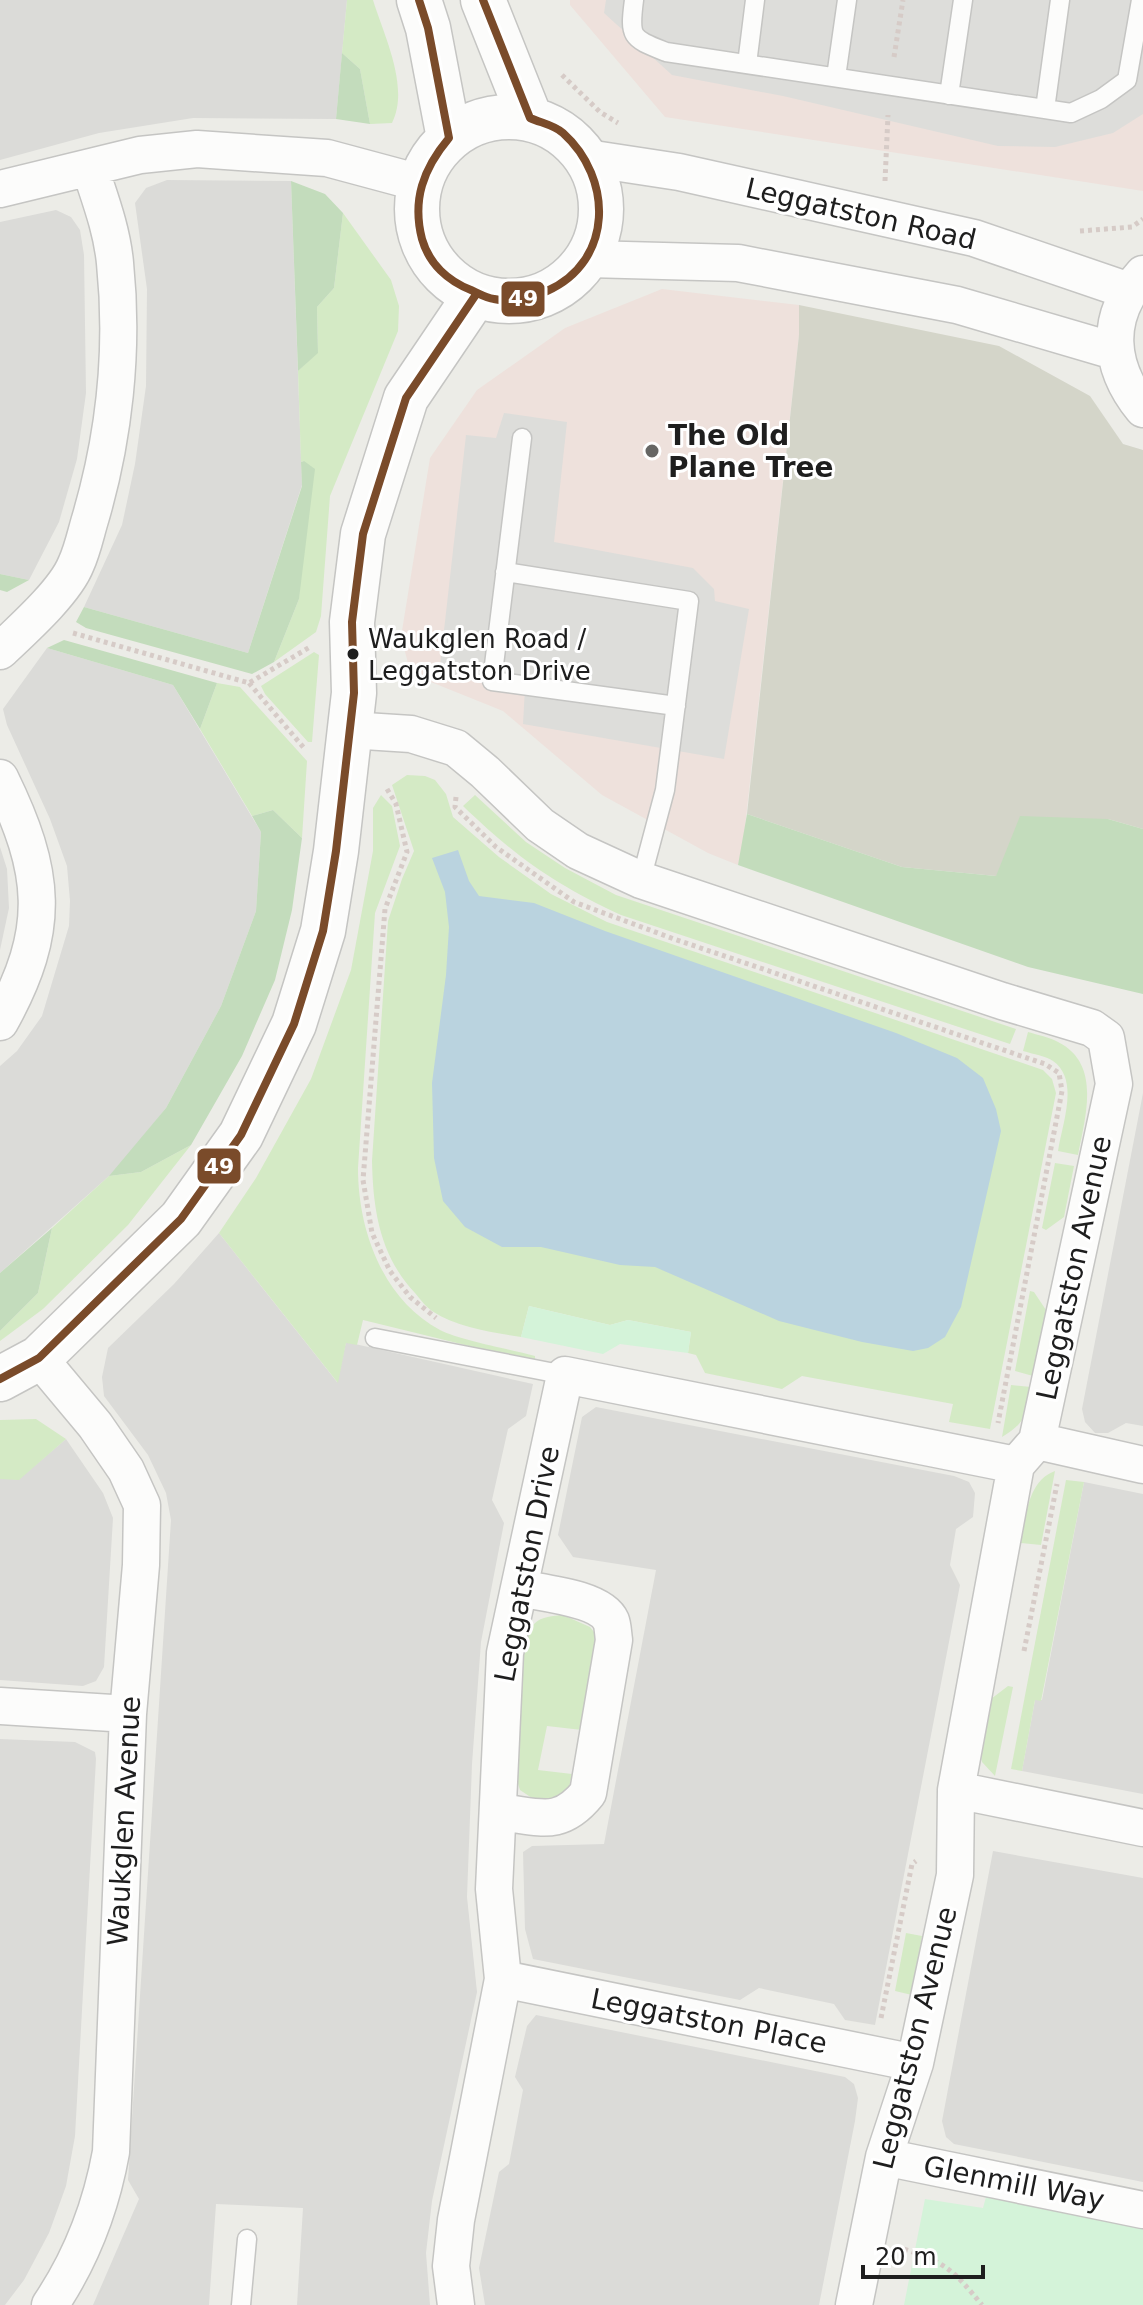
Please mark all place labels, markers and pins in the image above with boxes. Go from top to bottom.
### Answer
place label: The Old Plane Tree [668,419,834,484]
marker: The Old Plane Tree [643,442,661,460]
place label: Waukglen Road / Leggatston Drive [368,624,591,686]
marker: Waukglen Road / Leggatston Drive [345,646,361,662]

